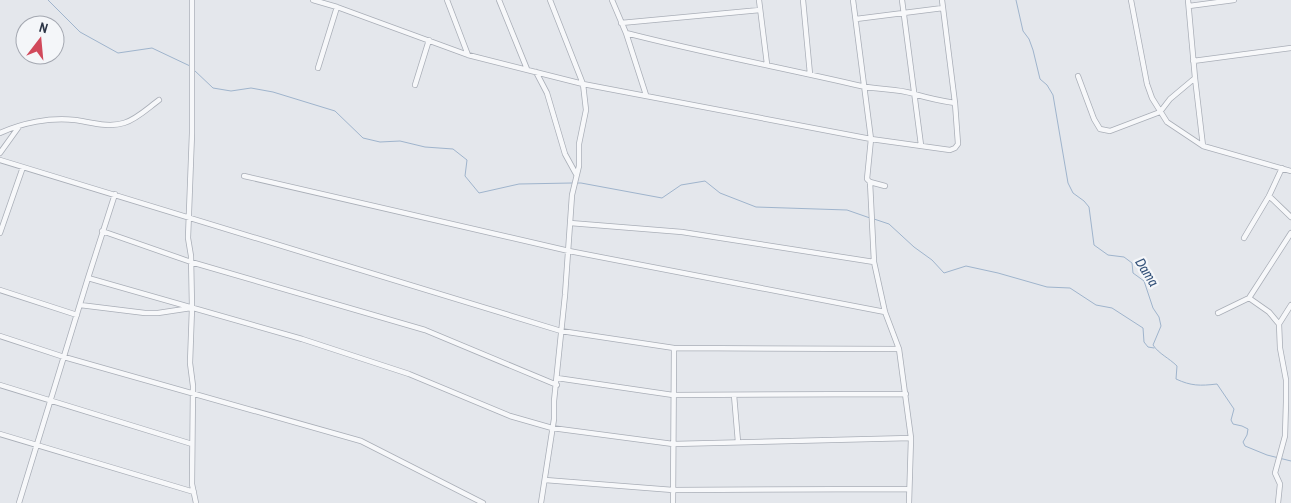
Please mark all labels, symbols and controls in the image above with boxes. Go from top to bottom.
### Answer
north arrow [15,15,65,65]
text: N [37,18,50,37]
water label: Dama [1131,254,1163,290]

